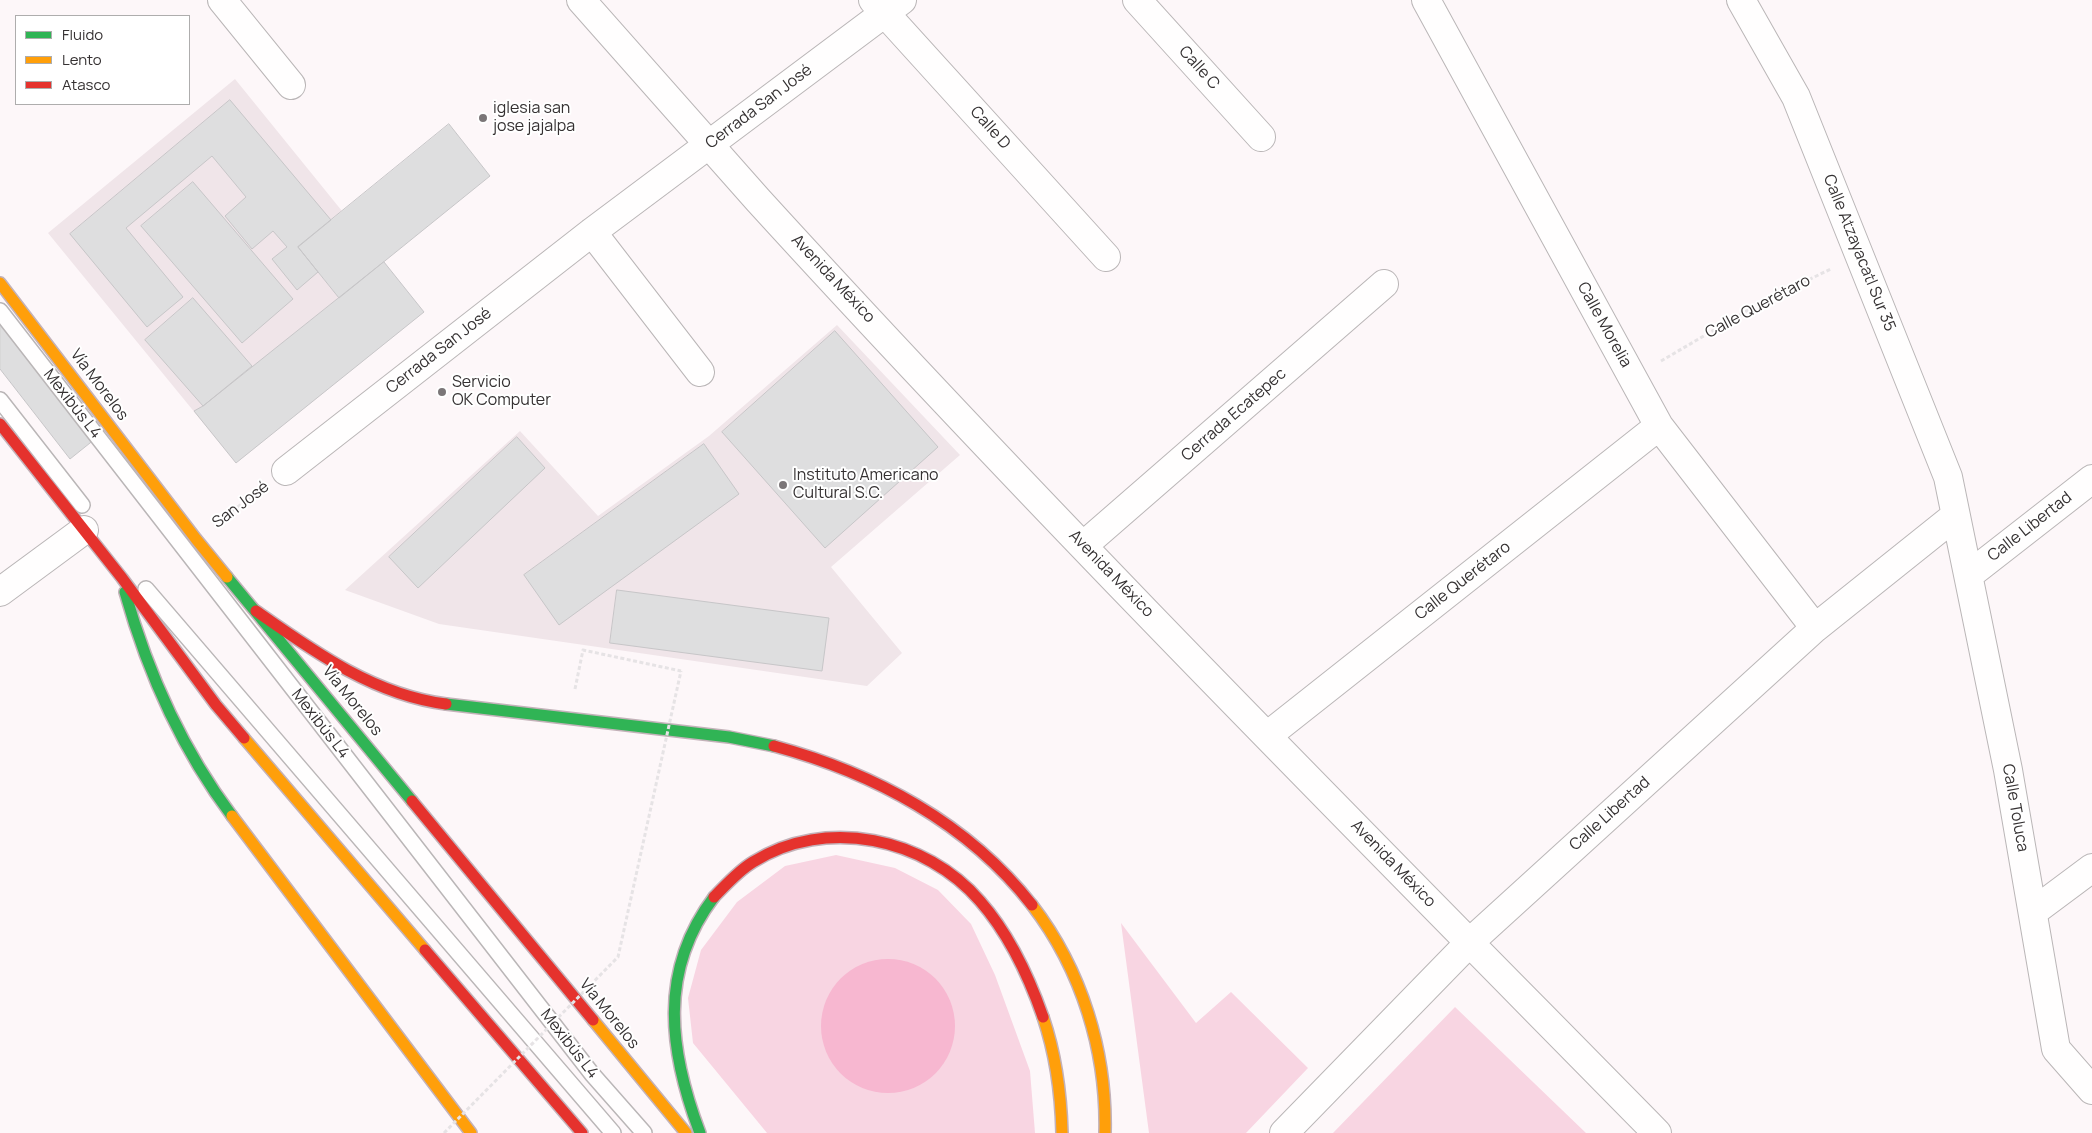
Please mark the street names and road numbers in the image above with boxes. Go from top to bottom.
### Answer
street label: Calle C [1175,42,1223,94]
street label: Cerrada San José [702,61,816,153]
street label: Calle D [966,103,1014,153]
street label: Calle Atzayacatl Sur 35 [1819,172,1899,334]
street label: Avenida México [787,231,879,327]
street label: Calle Querétaro [1702,271,1814,343]
street label: Calle Morelia [1573,279,1635,371]
street label: Cerrada San José [382,304,496,398]
street label: Vía Morelos [66,345,132,425]
street label: Cerrada Ecatepec [1178,364,1290,466]
street label: Mexibús L4 [39,365,105,443]
street label: San José [209,477,273,533]
street label: Calle Libertad [1984,488,2076,566]
street label: Avenida México [1065,526,1157,622]
street label: Calle Querétaro [1411,538,1515,624]
street label: Vía Morelos [318,662,386,740]
street label: Mexibús L4 [287,685,353,763]
street label: Calle Toluca [1998,762,2032,854]
street label: Calle Libertad [1566,773,1654,855]
street label: Avenida México [1347,816,1439,912]
street label: Vía Morelos [575,975,643,1053]
street label: Mexibús L4 [536,1005,602,1083]

